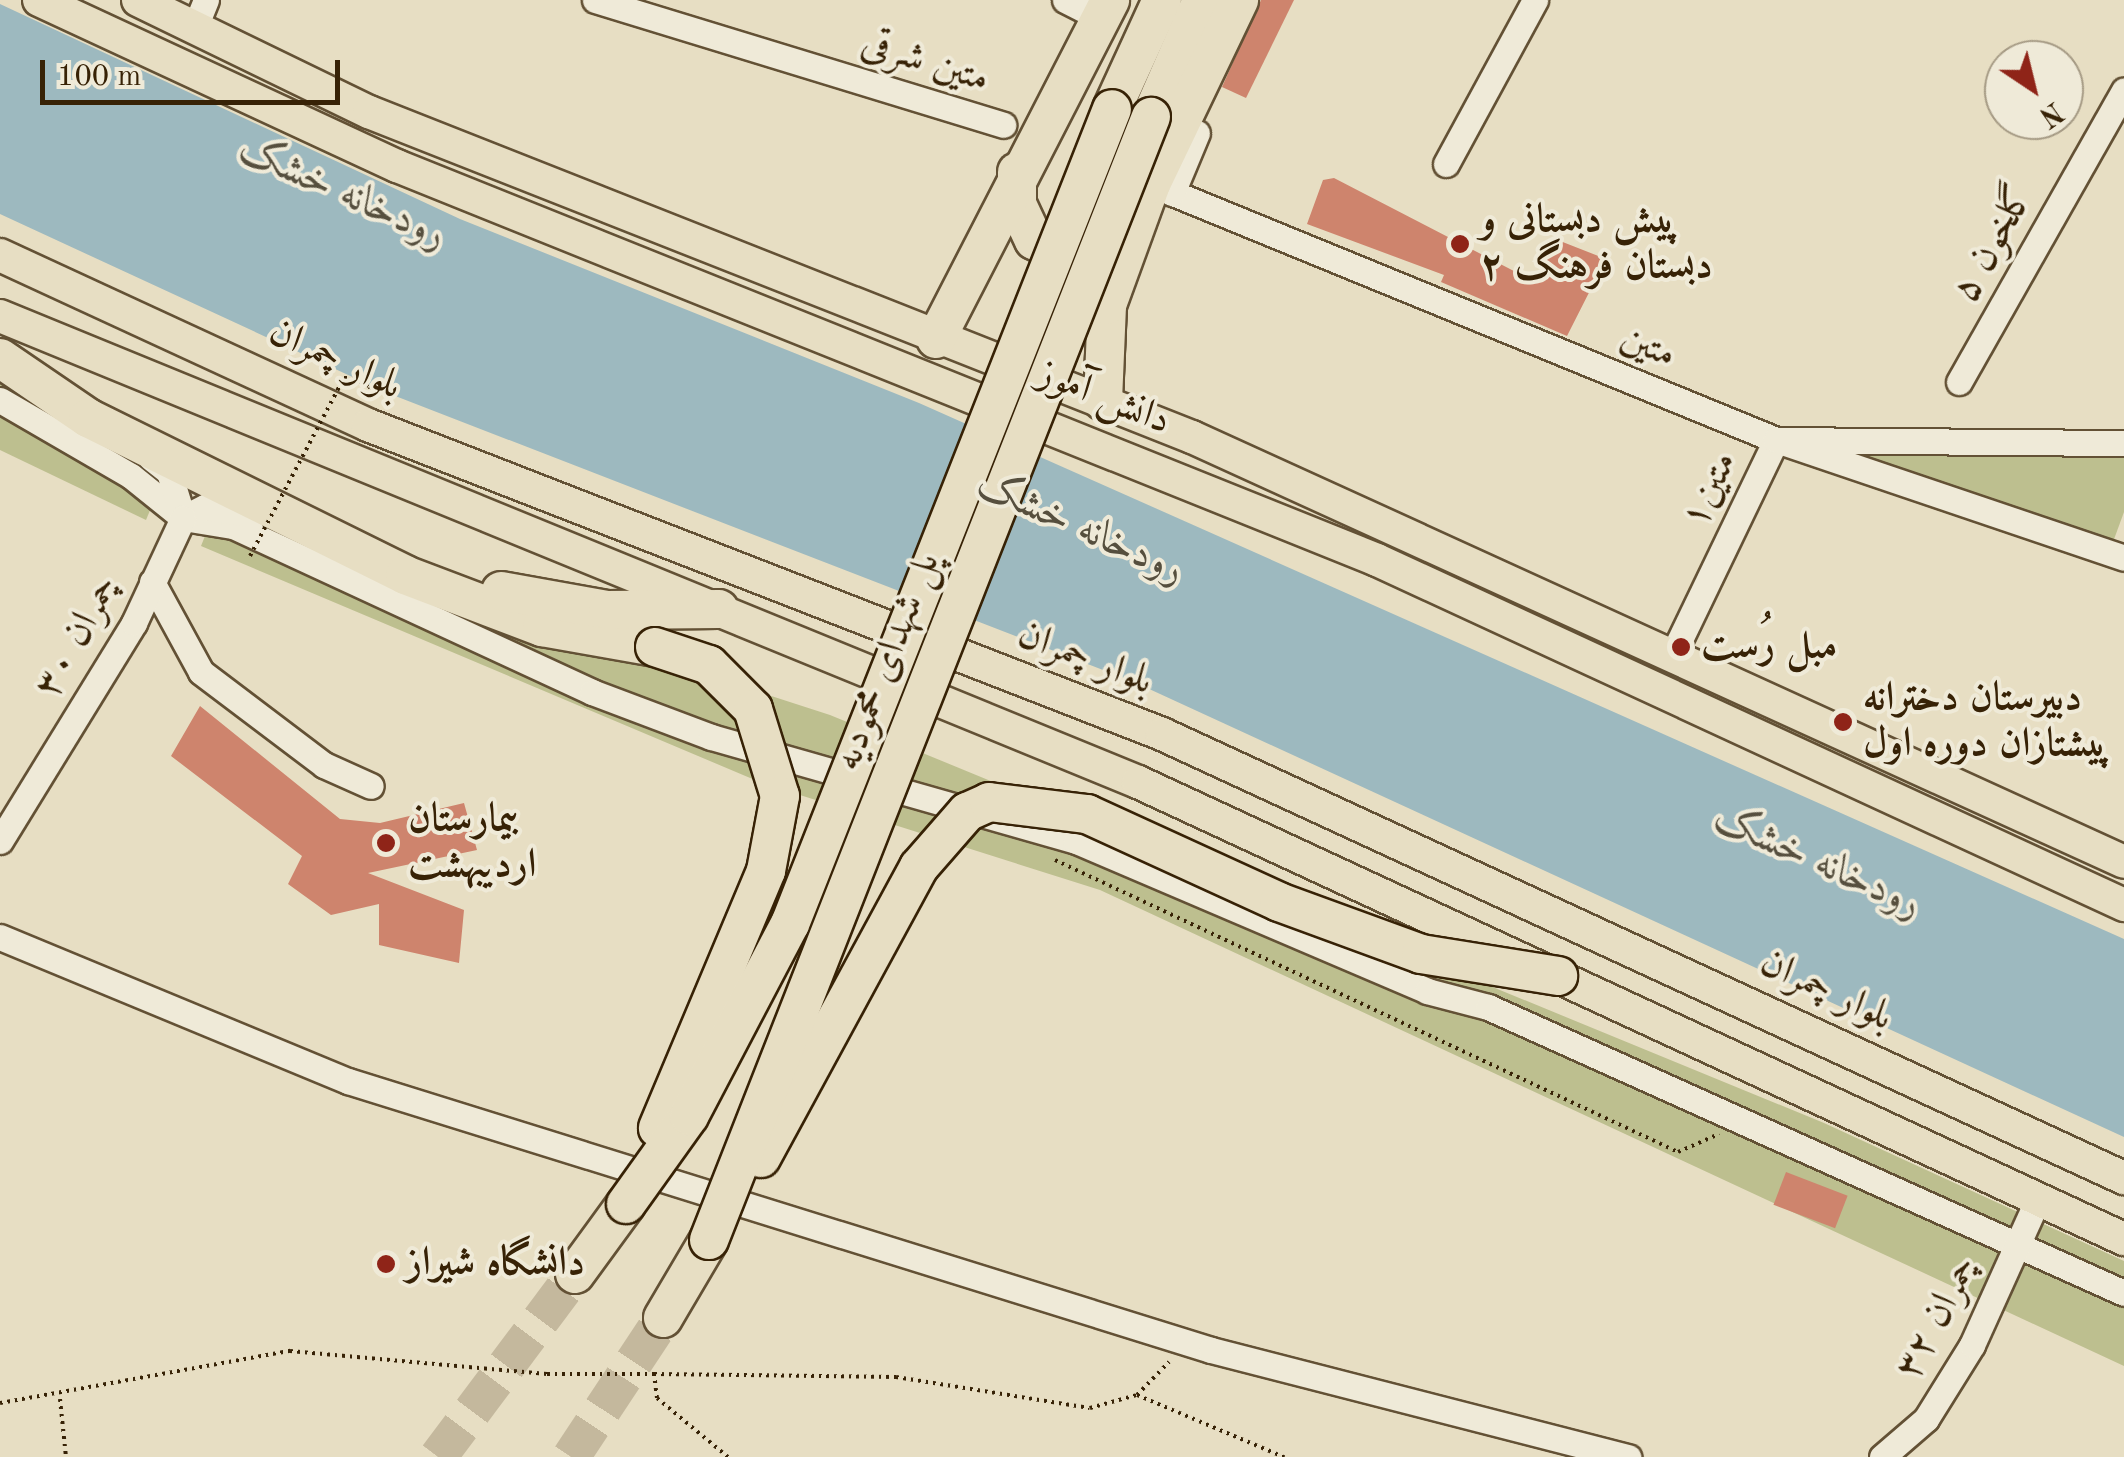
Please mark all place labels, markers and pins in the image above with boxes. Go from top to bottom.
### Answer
place label: پیش دبستانی و دبستان فرهنگ ۲ [1480,197,1713,291]
marker: پیش دبستانی و دبستان فرهنگ ۲ [1449,233,1471,255]
place label: مبل رُست [1701,623,1837,671]
marker: مبل رُست [1670,636,1692,658]
place label: دبیرستان دخترانه پیشتازان دوره اول [1863,675,2110,769]
marker: دبیرستان دخترانه پیشتازان دوره اول [1832,711,1854,733]
place label: بیمارستان اردیبهشت [408,796,536,890]
marker: بیمارستان اردیبهشت [373,830,399,856]
place label: دانشگاه شیراز [406,1240,585,1288]
marker: دانشگاه شیراز [375,1253,397,1275]

